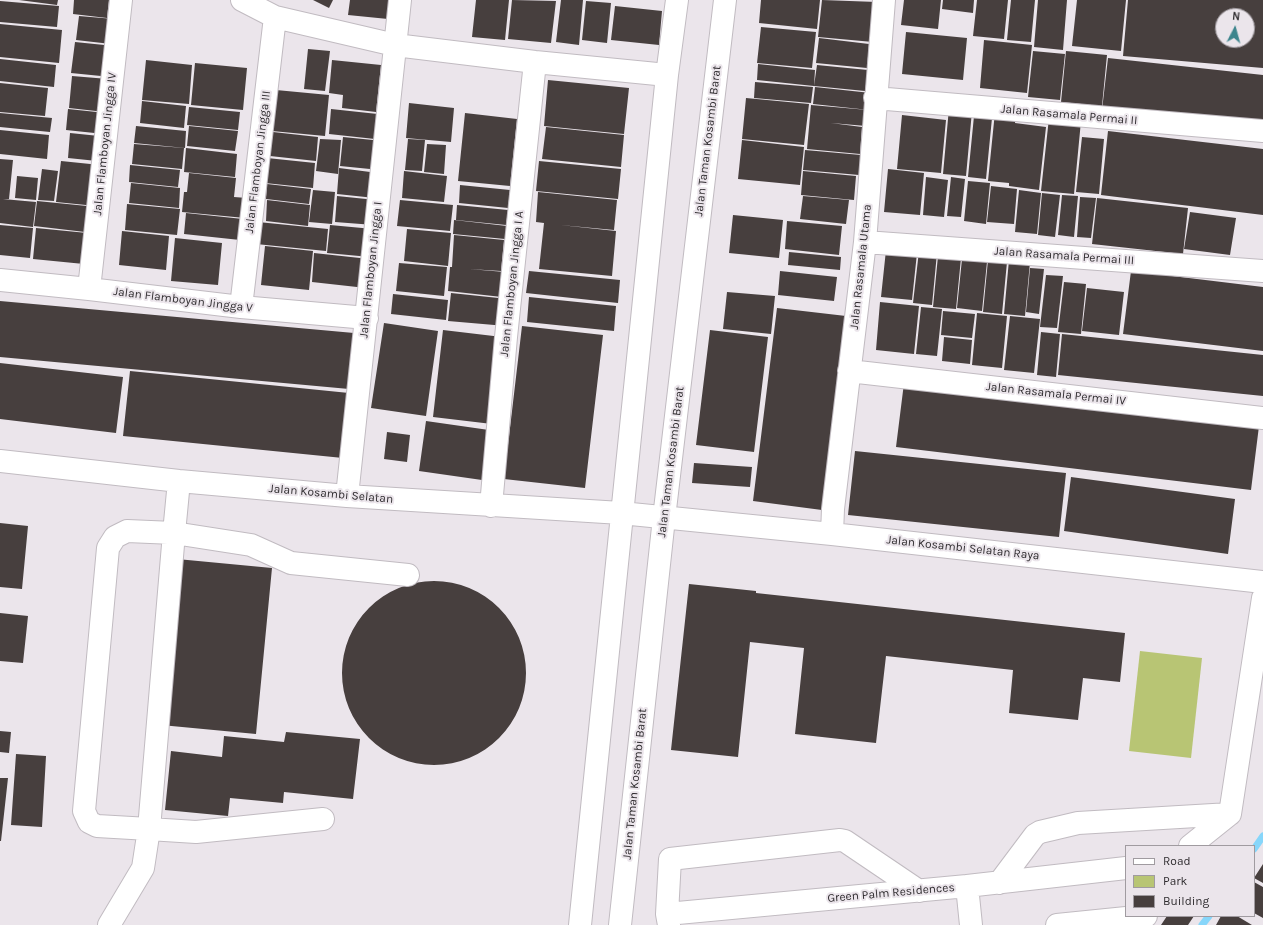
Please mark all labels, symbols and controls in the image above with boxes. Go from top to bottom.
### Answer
north arrow [1215,8,1255,48]
text: N [1232,10,1241,23]
street label: Jalan Taman Kosambi Barat [692,65,724,217]
street label: Jalan Flamboyan Jingga IV [90,72,120,216]
street label: Jalan Flamboyan Jingga III [242,90,274,234]
street label: Jalan Rasamala Permai II [1000,102,1138,128]
street label: Jalan Flamboyan Jingga I [357,201,385,339]
street label: Jalan Rasamala Utama [847,204,875,330]
street label: Jalan Flamboyan Jingga I A [497,210,527,358]
street label: Jalan Rasamala Permai III [993,244,1135,268]
street label: Jalan Flamboyan Jingga V [112,284,254,316]
street label: Jalan Rasamala Permai IV [985,379,1127,409]
street label: Jalan Taman Kosambi Barat [655,386,687,538]
street label: Jalan Kosambi Selatan [268,481,394,507]
street label: Jalan Kosambi Selatan Raya [886,533,1040,563]
street label: Jalan Taman Kosambi Barat [620,708,650,860]
legend [1125,845,1255,917]
text: Road [1163,854,1191,868]
text: Park [1163,874,1187,888]
street label: Green Palm Residences [827,880,955,906]
text: Building [1163,894,1209,908]

